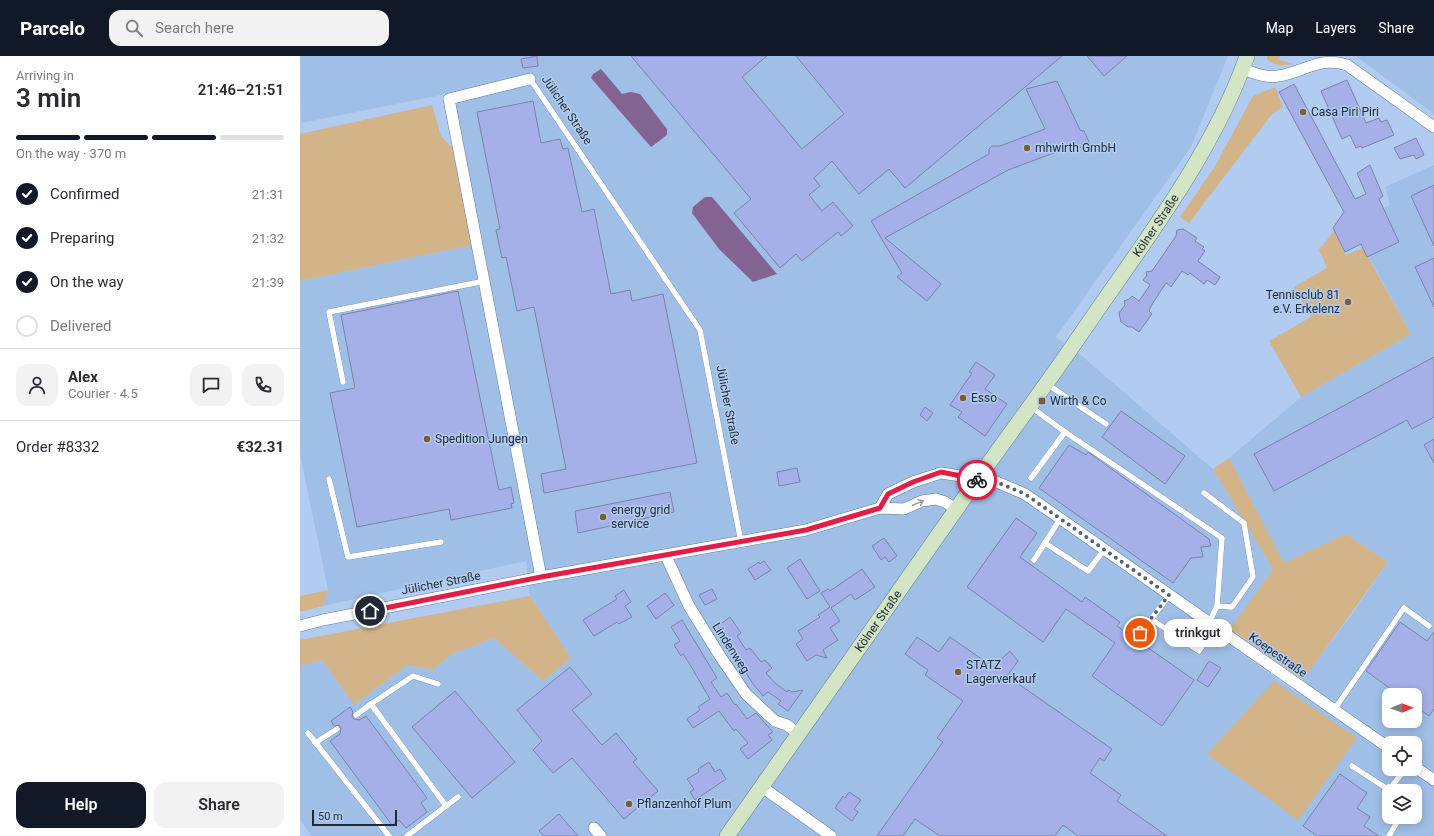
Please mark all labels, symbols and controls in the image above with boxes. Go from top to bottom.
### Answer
search box [109,10,389,46]
text: Parcelo [20,17,85,40]
icon: search [123,17,145,39]
text: Search here [155,19,234,37]
text: Map [1266,20,1293,36]
text: Layers [1315,20,1356,36]
text: Share [1378,20,1414,36]
text: Arriving in [16,68,74,83]
street label: Jülicher Straße [539,73,595,147]
text: 21:46–21:51 [198,81,284,99]
text: 3 min [16,83,81,113]
place label: Casa Piri Piri [1311,105,1379,119]
marker: Casa Piri Piri [1298,107,1308,117]
place label: mhwirth GmbH [1035,141,1116,155]
marker: mhwirth GmbH [1022,143,1032,153]
text: On the way · 370 m [16,146,126,161]
icon: check [16,183,38,205]
text: Confirmed [50,185,120,203]
text: 21:31 [252,187,284,202]
street label: Kölner Straße [1130,192,1182,260]
icon: check [16,227,38,249]
text: Preparing [50,229,114,247]
text: 21:32 [252,231,284,246]
icon: check [16,271,38,293]
text: On the way [50,273,124,291]
text: 21:39 [252,275,284,290]
place label: Tennisclub 81 e.V. Erkelenz [1266,288,1340,316]
marker: Tennisclub 81 e.V. Erkelenz [1343,297,1353,307]
text: Delivered [50,317,112,335]
button: person [16,364,58,406]
button: chat [190,364,232,406]
button: phone [242,364,284,406]
street label: Jülicher Straße [713,364,743,446]
text: Alex [68,368,98,386]
text: Courier · 4.5 [68,386,138,401]
place label: Esso [971,391,997,405]
marker: Esso [958,393,968,403]
place label: Wirth & Co [1050,394,1107,408]
marker: Wirth & Co [1037,396,1047,406]
place label: Spedition Jungen [435,432,528,446]
marker: Spedition Jungen [422,434,432,444]
text: Order #8332 [16,438,99,456]
text: €32.31 [237,438,284,456]
courier [957,460,997,500]
icon: bike [966,469,988,491]
one-way arrow [911,499,923,506]
place label: energy grid service [611,503,670,531]
marker: energy grid service [598,512,608,522]
street label: Jülicher Straße [400,568,482,598]
street label: Kölner Straße [852,587,905,654]
pin [353,594,387,628]
icon: home [359,600,381,622]
pin [1123,616,1157,650]
callout: trinkgut [1164,619,1232,647]
street label: Lindenweg [709,620,753,676]
icon: bag [1129,622,1151,644]
text: trinkgut [1175,625,1221,640]
street label: Koepestraße [1246,630,1310,680]
place label: STATZ Lagerverkauf [966,658,1037,686]
marker: STATZ Lagerverkauf [953,667,963,677]
north arrow [1382,688,1422,728]
map controls [1382,688,1422,824]
button: locate [1382,736,1422,776]
button: Help [16,782,146,828]
button: Share [154,782,284,828]
button: layers [1382,784,1422,824]
place label: Pflanzenhof Plum [637,797,732,811]
marker: Pflanzenhof Plum [624,799,634,809]
scale bar [312,808,397,827]
text: 50 m [318,810,343,823]

